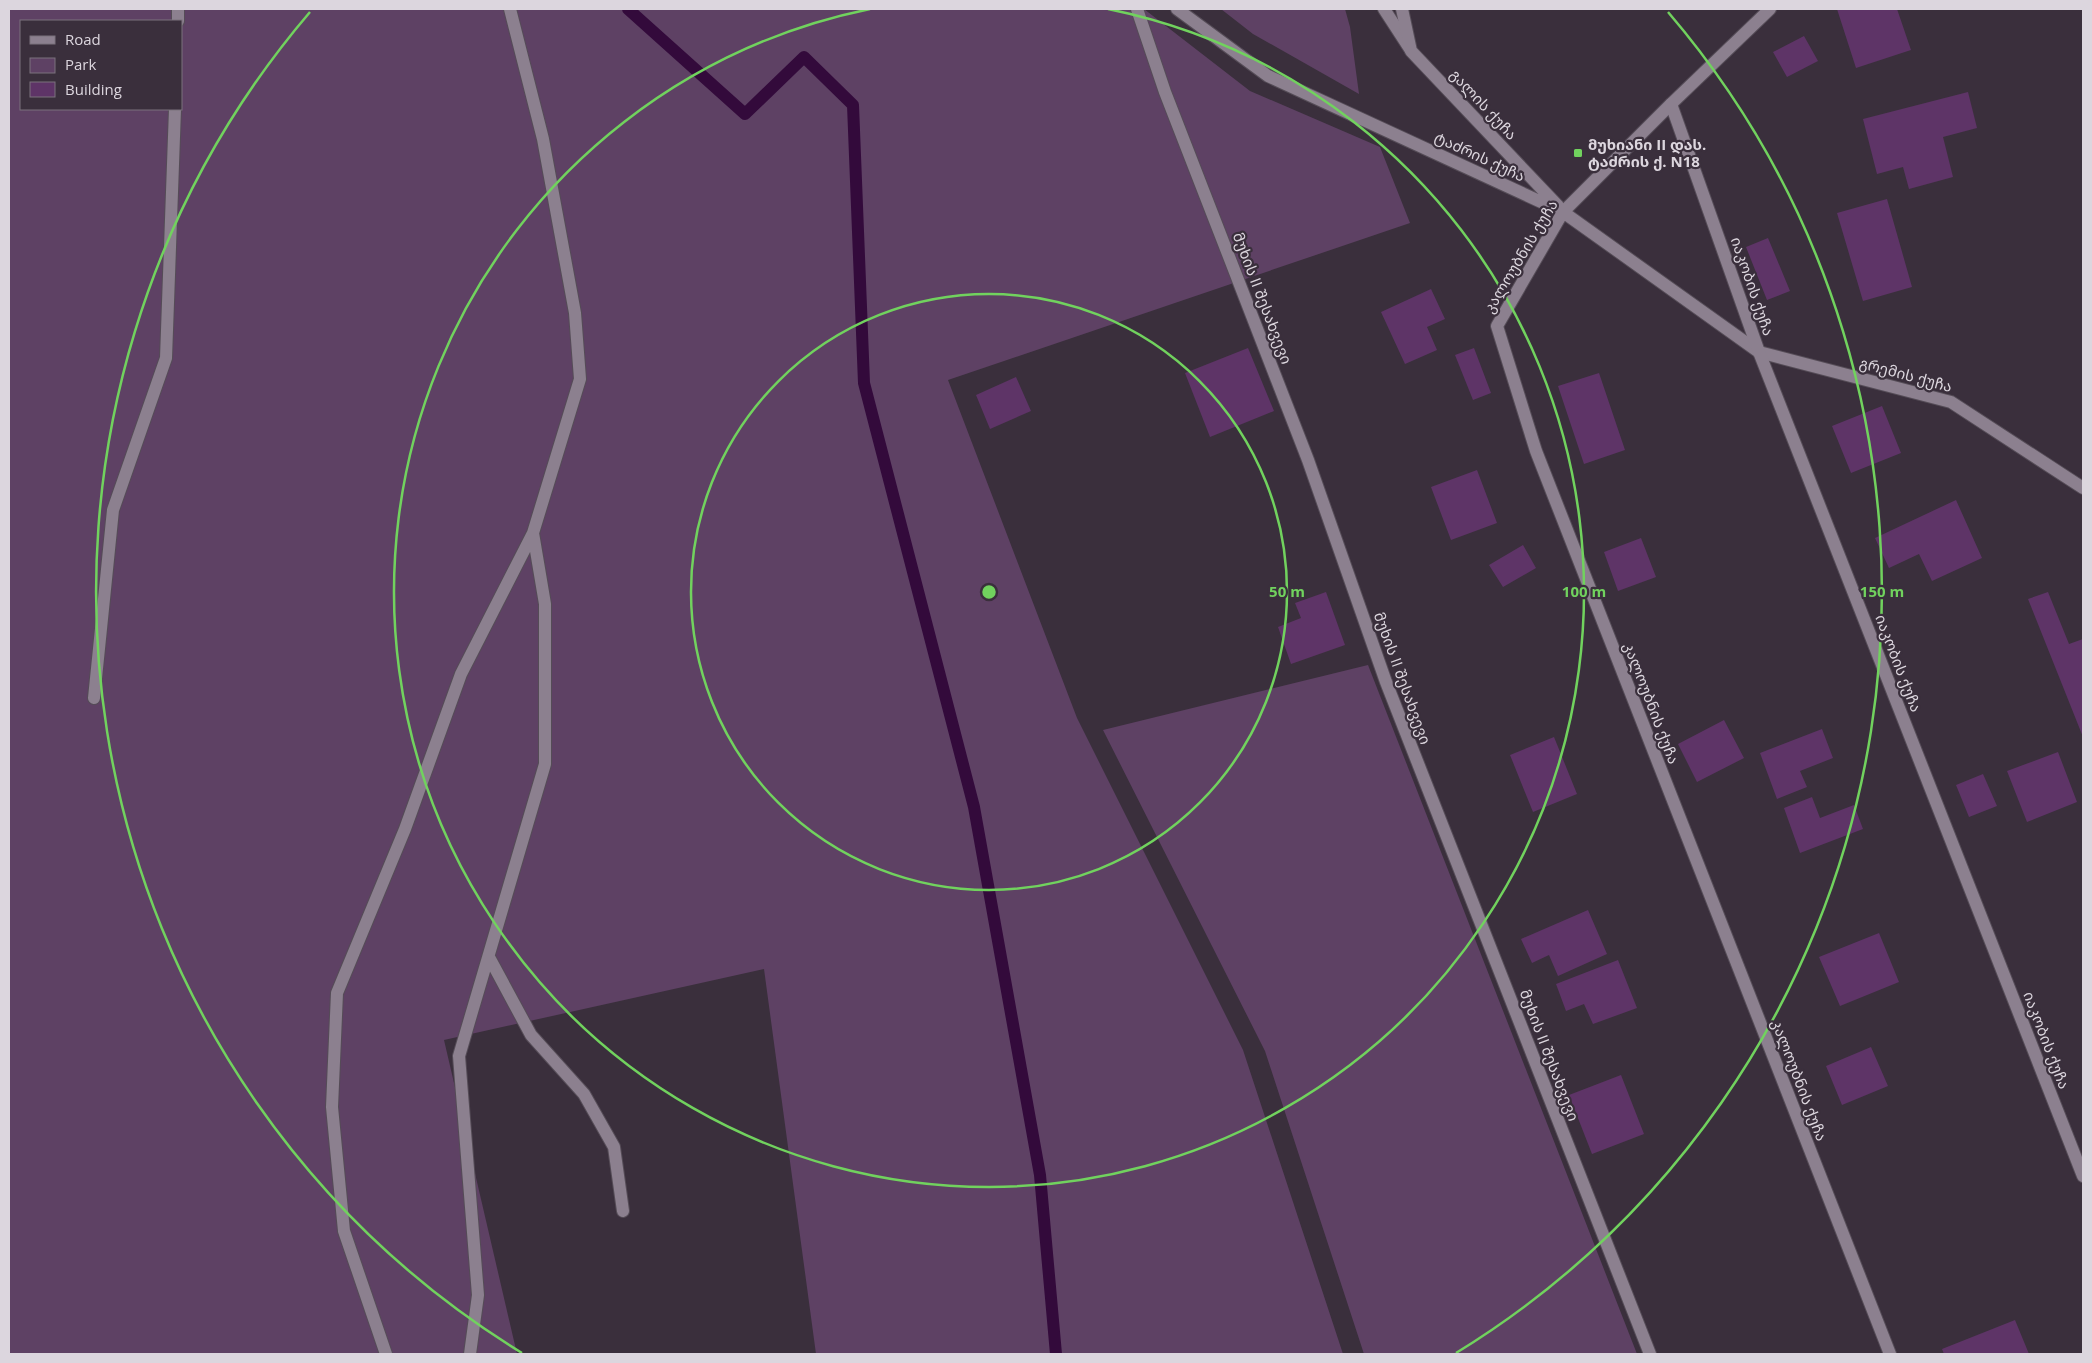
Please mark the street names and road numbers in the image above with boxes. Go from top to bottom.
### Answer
street label: გალის ქუჩა [1446,64,1522,144]
street label: ტაძრის ქუჩა [1432,126,1528,186]
street label: კალოუბნის ქუჩა [1478,196,1562,316]
street label: მუხის II შესახვევი [1229,229,1297,367]
street label: იაკობის ქუჩა [1727,234,1779,338]
street label: გრემის ქუჩა [1858,352,1954,396]
street label: მუხის II შესახვევი [1370,609,1436,747]
street label: იაკობის ქუჩა [1871,611,1927,715]
street label: კალოუბნის ქუჩა [1620,639,1684,767]
street label: მუხის II შესახვევი [1516,986,1584,1124]
street label: იაკობის ქუჩა [2019,988,2075,1092]
street label: კალოუბნის ქუჩა [1768,1016,1832,1144]

